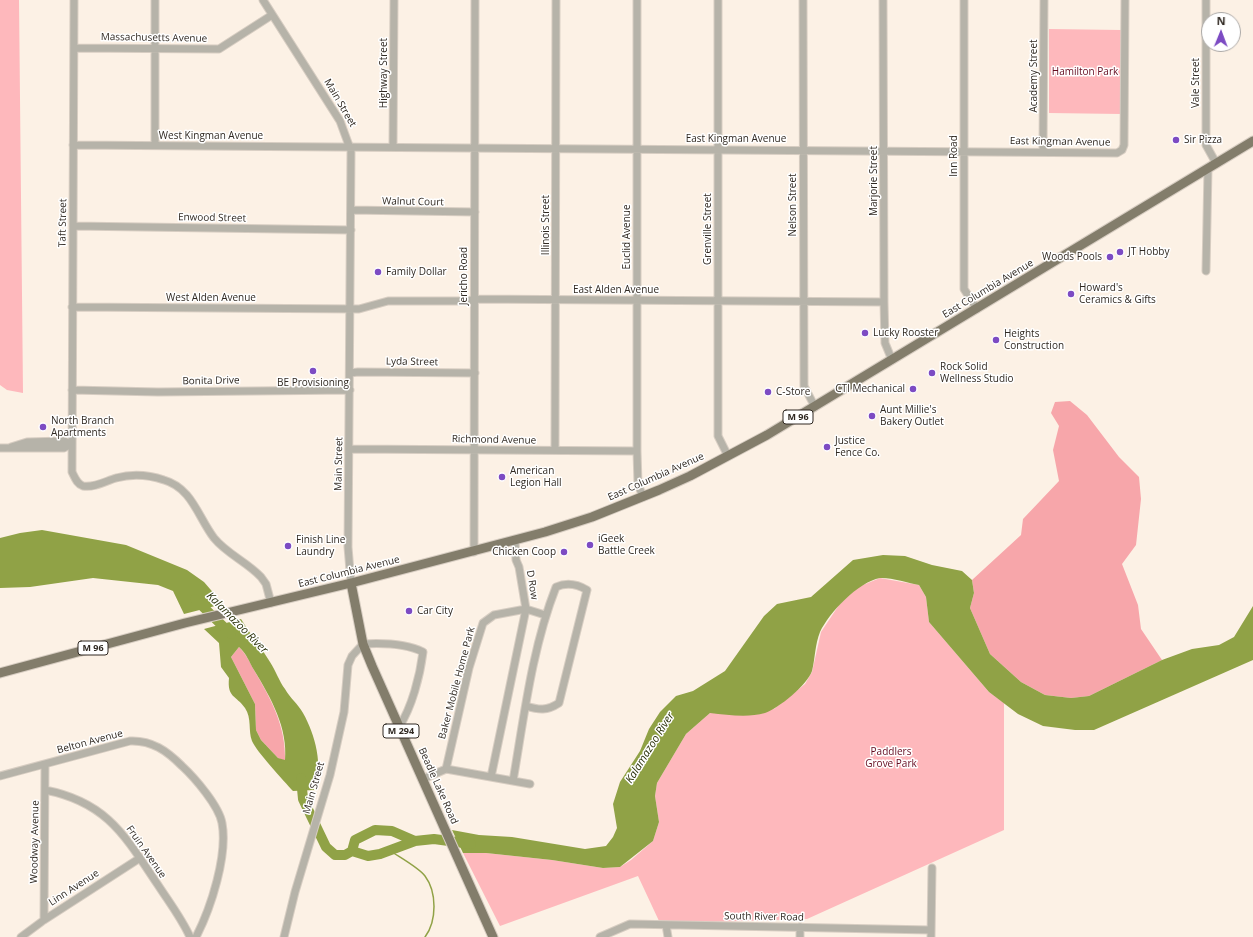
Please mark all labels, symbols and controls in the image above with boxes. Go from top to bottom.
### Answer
north arrow [1201,12,1241,52]
text: N [1217,13,1226,28]
street label: Massachusetts Avenue [101,31,207,45]
street label: Highway Street [378,38,390,108]
street label: Academy Street [1028,39,1040,113]
street label: Vale Street [1190,58,1202,108]
park label: Hamilton Park [1052,66,1118,78]
street label: Main Street [321,77,359,129]
street label: West Kingman Avenue [159,130,263,142]
street label: East Kingman Avenue [686,133,786,145]
place label: Sir Pizza [1184,134,1222,146]
street label: Inn Road [948,135,960,177]
street label: East Kingman Avenue [1010,135,1110,149]
marker: Sir Pizza [1171,135,1181,145]
street label: Marjorie Street [868,146,880,216]
street label: Nelson Street [787,173,799,237]
street label: Grenville Street [702,193,714,265]
street label: Walnut Court [382,195,444,209]
street label: Illinois Street [540,195,552,255]
street label: Taft Street [57,199,69,247]
street label: Euclid Avenue [621,204,633,270]
street label: Enwood Street [178,211,246,225]
place label: JT Hobby [1128,246,1169,258]
street label: Jericho Road [458,247,470,305]
marker: JT Hobby [1115,247,1125,257]
place label: Woods Pools [1042,251,1102,263]
marker: Woods Pools [1105,252,1115,262]
street label: East Columbia Avenue [940,257,1036,321]
place label: Family Dollar [386,266,447,278]
marker: Family Dollar [373,267,383,277]
place label: Howard's Ceramics & Gifts [1079,282,1156,306]
street label: East Alden Avenue [573,284,659,296]
marker: Howard's Ceramics & Gifts [1066,289,1076,299]
street label: West Alden Avenue [166,292,256,304]
place label: Lucky Rooster [873,327,938,339]
marker: Lucky Rooster [860,328,870,338]
place label: Heights Construction [1004,328,1064,352]
marker: Heights Construction [991,335,1001,345]
street label: Lyda Street [386,356,438,368]
place label: Rock Solid Wellness Studio [940,361,1014,384]
marker: BE Provisioning [308,366,318,376]
marker: Rock Solid Wellness Studio [927,368,937,378]
street label: Bonita Drive [182,375,240,387]
place label: BE Provisioning [277,377,349,389]
place label: CTI Mechanical [835,383,905,395]
marker: CTI Mechanical [908,384,918,394]
place label: C-Store [776,386,810,398]
marker: C-Store [763,387,773,397]
place label: Aunt Millie's Bakery Outlet [880,404,944,428]
road number: M 96 [783,410,813,424]
marker: Aunt Millie's Bakery Outlet [867,411,877,421]
place label: North Branch Apartments [51,415,114,438]
marker: North Branch Apartments [38,422,48,432]
street label: Richmond Avenue [452,433,536,447]
place label: Justice Fence Co. [835,435,880,458]
street label: Main Street [333,437,345,491]
marker: Justice Fence Co. [822,442,832,452]
street label: East Columbia Avenue [606,450,706,504]
place label: American Legion Hall [510,465,562,488]
marker: American Legion Hall [497,472,507,482]
place label: iGeek Battle Creek [598,533,655,556]
place label: Finish Line Laundry [296,534,345,558]
marker: iGeek Battle Creek [585,540,595,550]
marker: Finish Line Laundry [283,541,293,551]
place label: Chicken Coop [492,546,556,558]
marker: Chicken Coop [559,547,569,557]
street label: East Columbia Avenue [297,554,401,590]
street label: D Row [524,569,540,601]
water label: Kalamazoo River [204,590,270,656]
place label: Car City [417,605,453,617]
marker: Car City [404,606,414,616]
street label: Baker Mobile Home Park [436,626,478,740]
road number: M 96 [78,641,108,655]
water label: Kalamazoo River [623,710,677,786]
road number: M 294 [383,724,419,738]
street label: Belton Avenue [56,727,124,757]
street label: Beadle Lake Road [416,746,460,826]
park label: Paddlers Grove Park [865,746,917,770]
street label: Main Street [301,761,327,815]
street label: Woodway Avenue [28,800,42,884]
street label: Fruin Avenue [123,823,169,881]
street label: Linn Avenue [47,867,101,909]
street label: South River Road [724,910,804,924]

